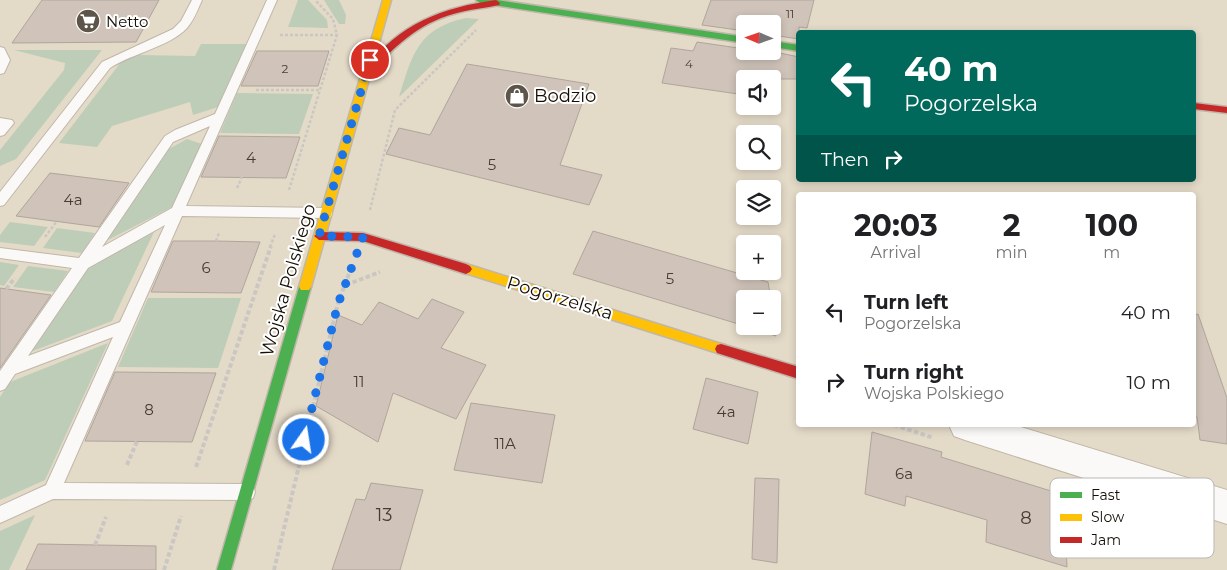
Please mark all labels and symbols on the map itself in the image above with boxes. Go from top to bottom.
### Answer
house number: 11 [786,6,794,21]
supermarket icon: Netto [75,8,101,34]
place label: Netto [106,12,148,31]
north arrow [736,15,781,60]
pin [349,39,391,81]
house number: 4 [685,56,693,71]
house number: 2 [282,61,289,76]
shop icon: Bodzio [504,83,530,109]
place label: Bodzio [534,85,596,107]
house number: 4 [246,148,256,167]
house number: 5 [488,155,496,174]
house number: 4a [63,190,83,209]
street label: Wojska Polskiego [256,201,320,359]
house number: 6 [201,258,211,277]
house number: 5 [666,269,674,288]
street label: Pogorzelska [504,271,616,325]
house number: 11 [354,372,364,391]
house number: 8 [144,400,154,419]
house number: 4a [716,402,736,421]
position arrow [277,413,329,465]
house number: 11A [494,434,516,453]
house number: 6a [895,464,913,483]
legend [1050,478,1214,558]
text: Fast [1091,486,1121,504]
house number: 13 [376,504,392,526]
house number: 8 [1020,507,1032,529]
text: Slow [1091,508,1125,526]
text: Jam [1090,531,1121,549]

